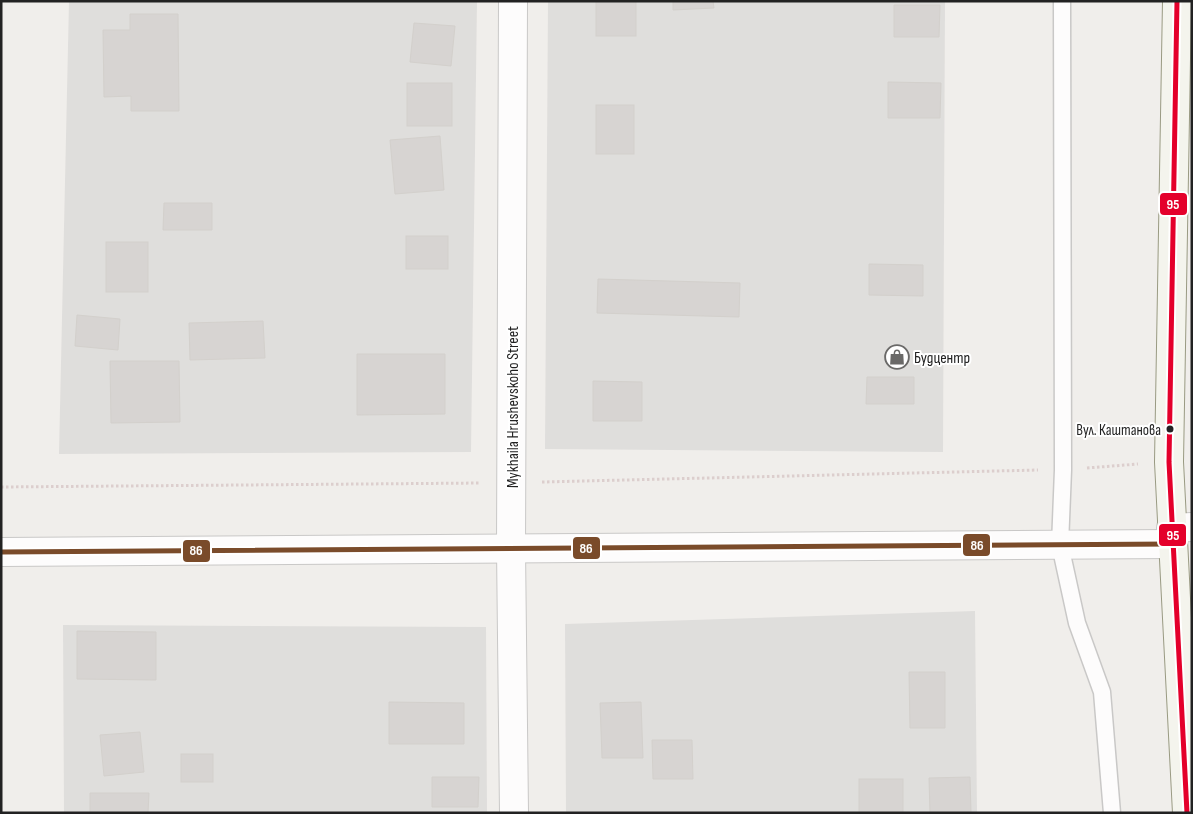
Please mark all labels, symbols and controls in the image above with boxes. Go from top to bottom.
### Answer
line badge: 95 [1159,192,1188,216]
text: 95 [1167,196,1179,213]
street label: Mykhaila Hrushevskoho Street [504,326,523,488]
shop icon: Будцентр [884,344,910,370]
place label: Будцентр [914,349,970,368]
place label: Вул. Каштанова [1076,421,1161,440]
marker: Вул. Каштанова [1165,424,1175,434]
line badge: 95 [1158,523,1187,547]
text: 95 [1167,527,1179,544]
line badge: 86 [962,533,991,557]
line badge: 86 [572,536,601,560]
text: 86 [970,537,984,554]
line badge: 86 [182,539,211,563]
text: 86 [579,540,593,557]
text: 86 [189,542,203,559]

